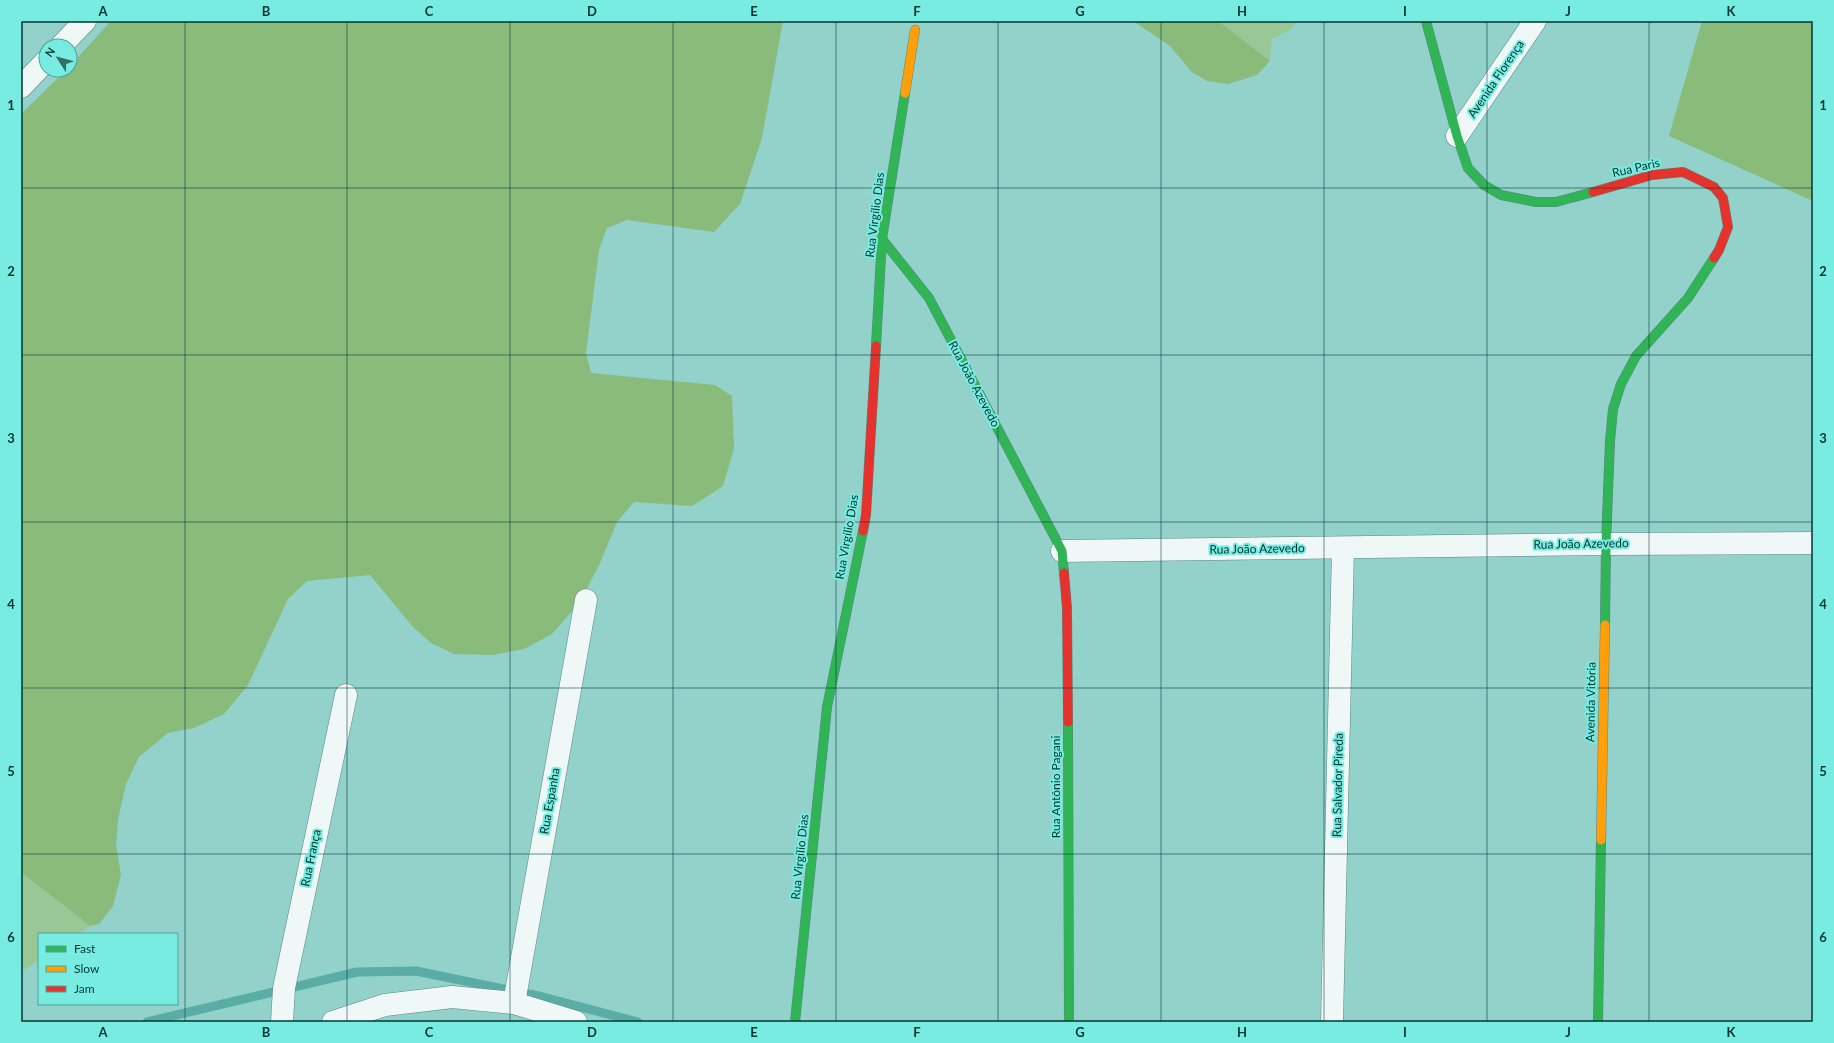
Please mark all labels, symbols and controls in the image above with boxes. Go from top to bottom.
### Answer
text: A [97,3,108,19]
text: B [262,3,271,19]
text: C [425,3,434,19]
text: D [587,3,597,19]
text: E [750,3,758,19]
text: F [913,3,921,19]
text: G [1075,3,1085,19]
text: H [1237,3,1247,19]
text: I [1403,3,1407,19]
text: J [1565,3,1571,19]
text: K [1727,3,1737,19]
street label: Avenida Florença [1464,37,1527,120]
north arrow [38,38,78,78]
text: N [42,45,57,59]
text: 1 [7,97,15,113]
text: 1 [1819,97,1827,113]
street label: Rua Paris [1611,155,1661,180]
street label: Rua Virgílio Dias [862,171,887,258]
text: 2 [7,263,15,279]
text: 2 [1819,263,1827,279]
street label: Rua João Azevedo [945,338,1004,430]
text: 3 [7,430,15,446]
text: 3 [1819,430,1827,446]
street label: Rua Virgílio Dias [832,493,861,580]
street label: Rua João Azevedo [1533,535,1629,552]
street label: Rua João Azevedo [1209,540,1305,557]
text: 4 [7,596,15,612]
text: 4 [1819,596,1827,612]
street label: Avenida Vitória [1582,662,1599,742]
street label: Rua Salvador Pireda [1329,733,1346,837]
street label: Rua Antônio Pagani [1048,736,1063,838]
text: 5 [7,763,15,779]
text: 5 [1819,763,1827,779]
street label: Rua Espanha [536,767,563,835]
street label: Rua Virgílio Dias [788,814,811,900]
street label: Rua França [297,828,324,888]
text: 6 [7,929,15,945]
text: 6 [1819,929,1827,945]
legend [38,933,178,1005]
text: Fast [74,941,96,956]
text: Slow [74,961,100,976]
text: Jam [74,981,95,996]
text: A [97,1024,108,1040]
text: B [262,1024,271,1040]
text: C [425,1024,434,1040]
text: D [587,1024,597,1040]
text: E [750,1024,758,1040]
text: F [913,1024,921,1040]
text: G [1075,1024,1085,1040]
text: H [1237,1024,1247,1040]
text: I [1403,1024,1407,1040]
text: J [1565,1024,1571,1040]
text: K [1727,1024,1737,1040]

